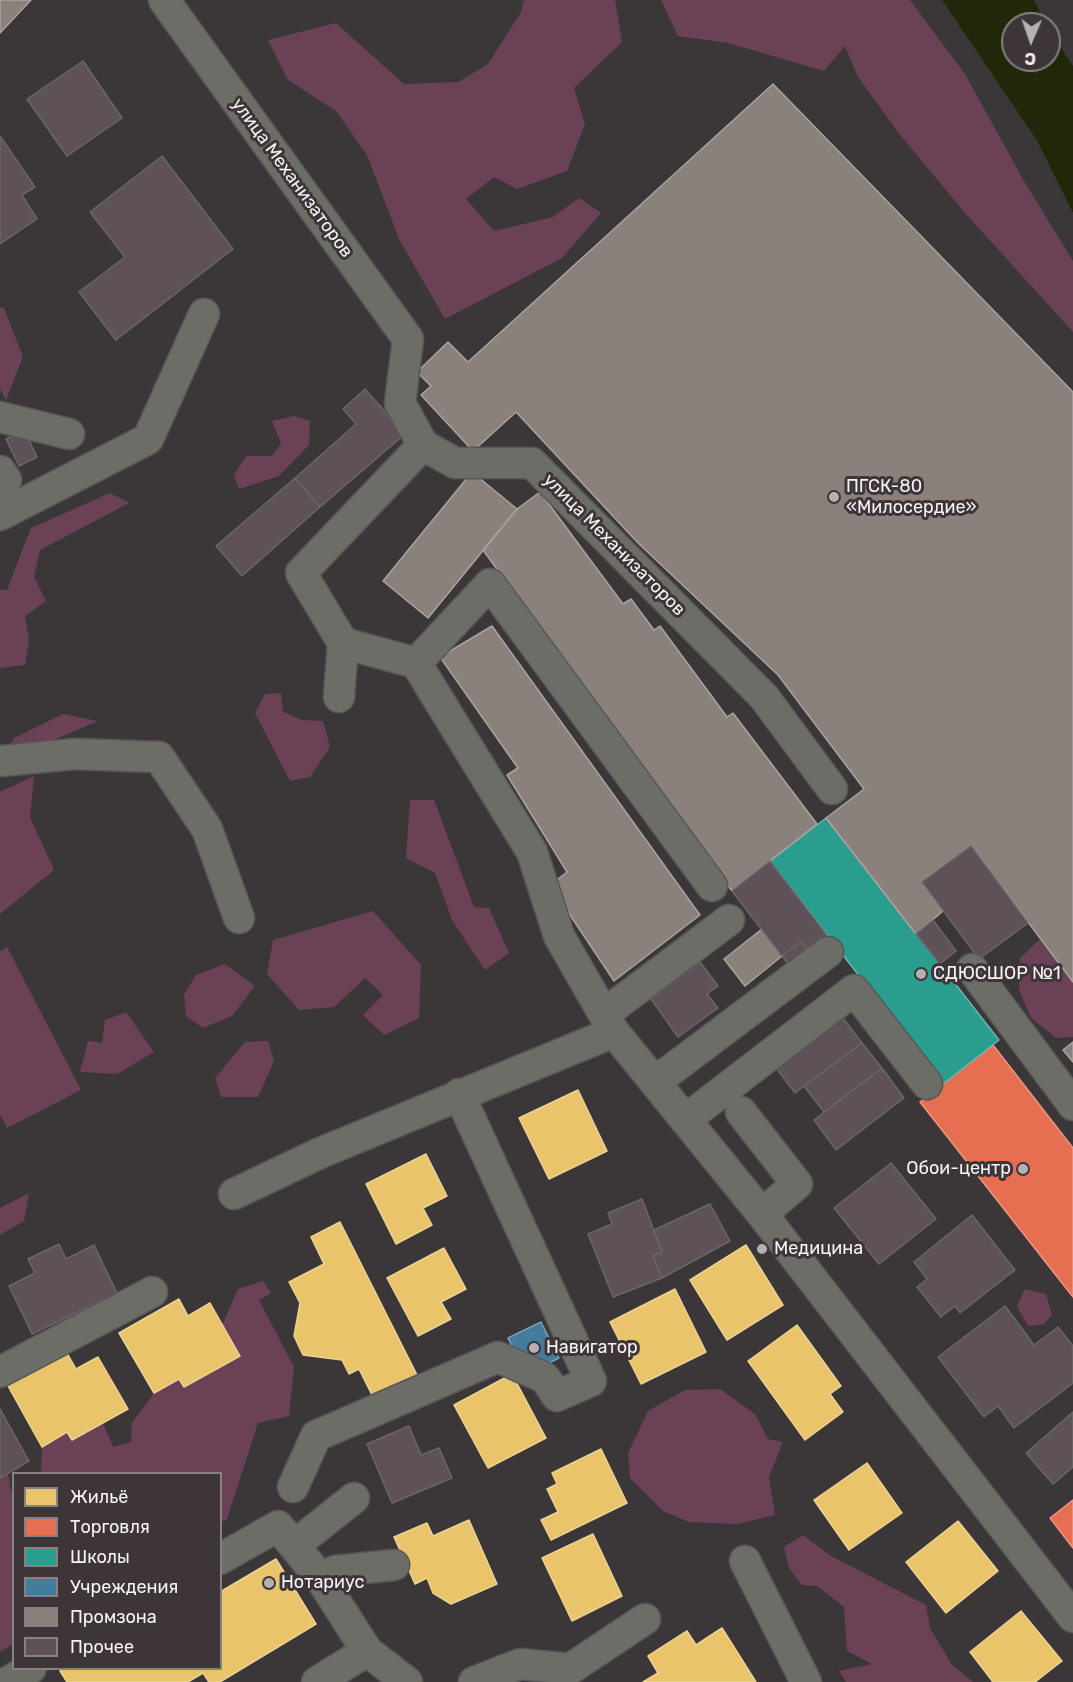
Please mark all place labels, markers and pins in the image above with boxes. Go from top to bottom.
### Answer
place label: ПГСК-80 «Милосердие» [846,476,976,518]
marker: ПГСК-80 «Милосердие» [827,490,841,504]
place label: СДЮСШОР №1 [933,963,1061,985]
marker: СДЮСШОР №1 [914,967,928,981]
place label: Обои-центр [906,1158,1011,1180]
marker: Обои-центр [1016,1162,1030,1176]
place label: Медицина [774,1238,863,1260]
marker: Медицина [755,1242,769,1256]
place label: Навигатор [546,1337,638,1359]
marker: Навигатор [527,1341,541,1355]
place label: Нотариус [281,1572,365,1594]
marker: Нотариус [262,1576,276,1590]

